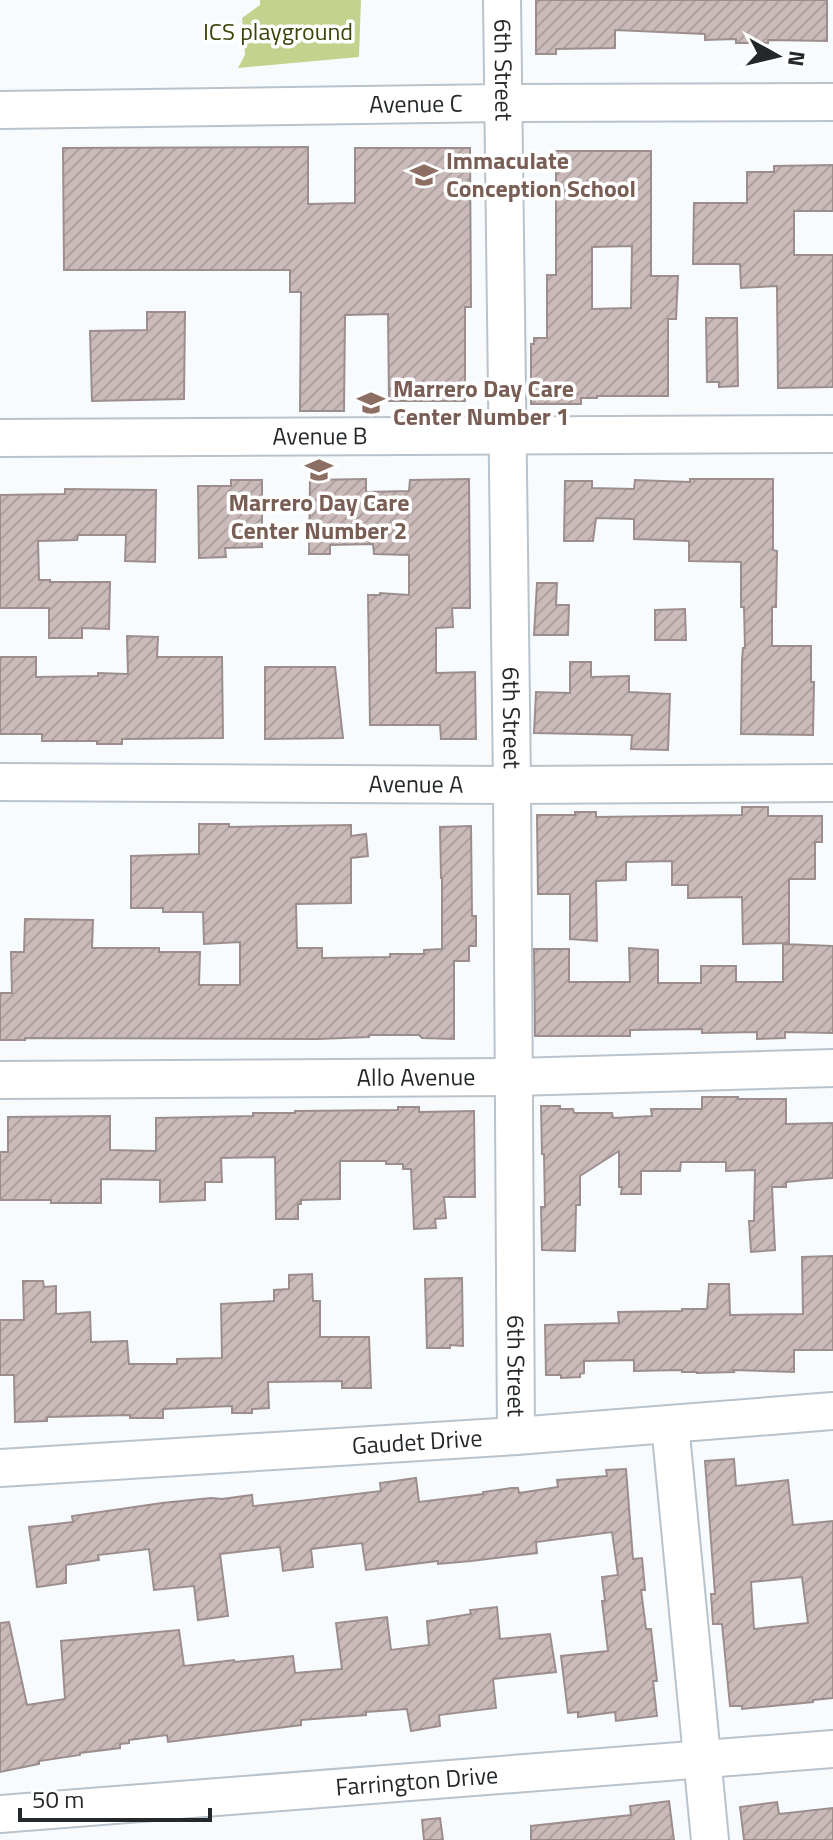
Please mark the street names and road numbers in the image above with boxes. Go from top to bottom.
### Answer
street label: 6th Street [485,19,523,122]
street label: Avenue C [369,85,463,122]
street label: Avenue B [272,417,368,454]
street label: 6th Street [493,667,531,770]
street label: Avenue A [369,765,463,802]
street label: Allo Avenue [357,1058,475,1095]
street label: 6th Street [498,1315,535,1418]
street label: Gaudet Drive [351,1419,483,1463]
street label: Farrington Drive [334,1756,499,1805]

